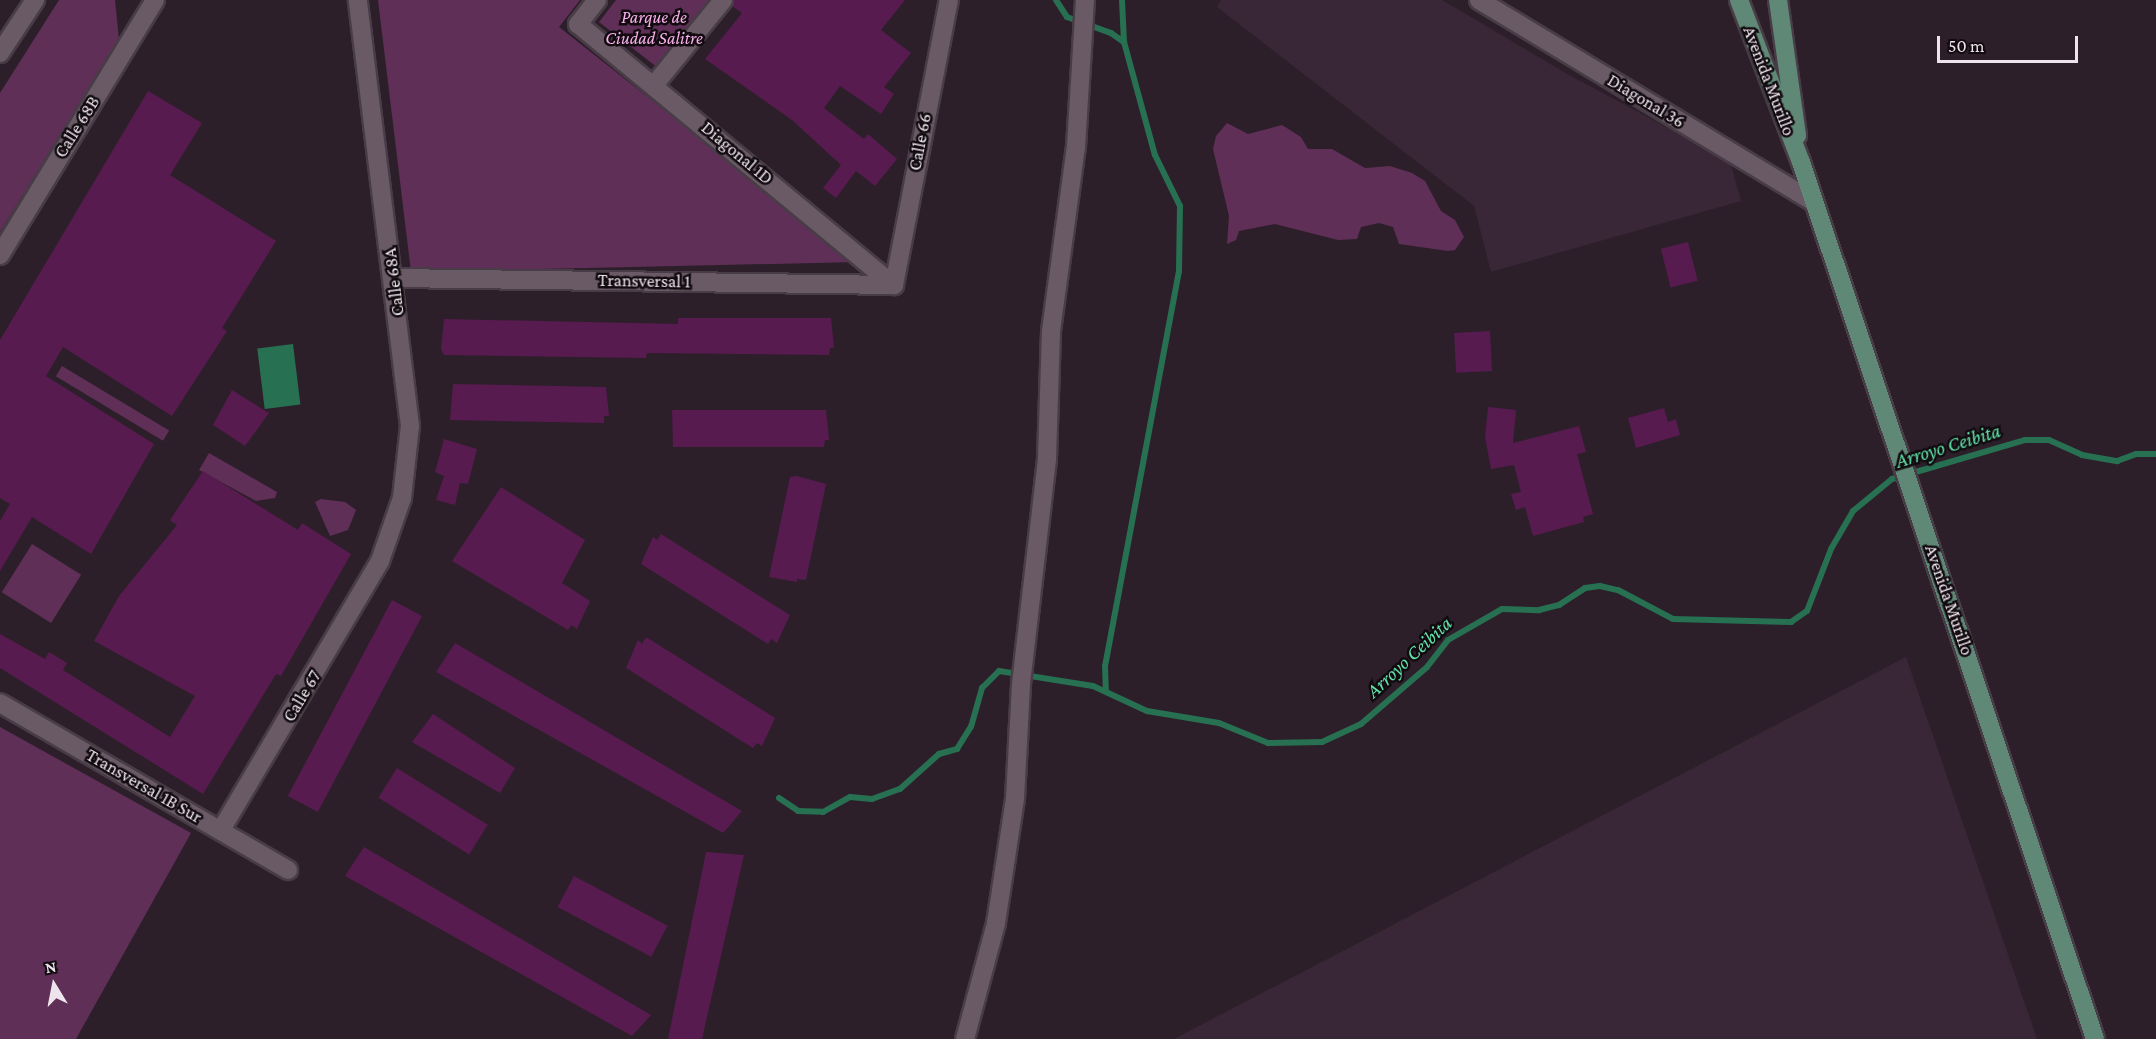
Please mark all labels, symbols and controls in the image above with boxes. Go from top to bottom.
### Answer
park label: Parque de Ciudad Salitre [605,7,703,50]
street label: Avenida Murillo [1738,23,1800,139]
scale bar [1940,24,2081,62]
text: 50 m [1948,36,1985,56]
street label: Diagonal 36 [1603,70,1689,132]
street label: Calle 68B [50,92,104,162]
street label: Calle 66 [904,112,936,172]
street label: Diagonal 1D [697,117,777,189]
street label: Calle 68A [379,247,409,317]
street label: Transversal 1 [598,269,690,293]
water label: Arroyo Ceibita [1893,419,2003,473]
street label: Avenida Murillo [1920,542,1978,658]
water label: Arroyo Ceibita [1361,611,1457,703]
street label: Calle 67 [278,666,326,726]
street label: Transversal 1B Sur [82,744,206,828]
north arrow [24,955,84,1015]
text: N [44,957,58,976]

